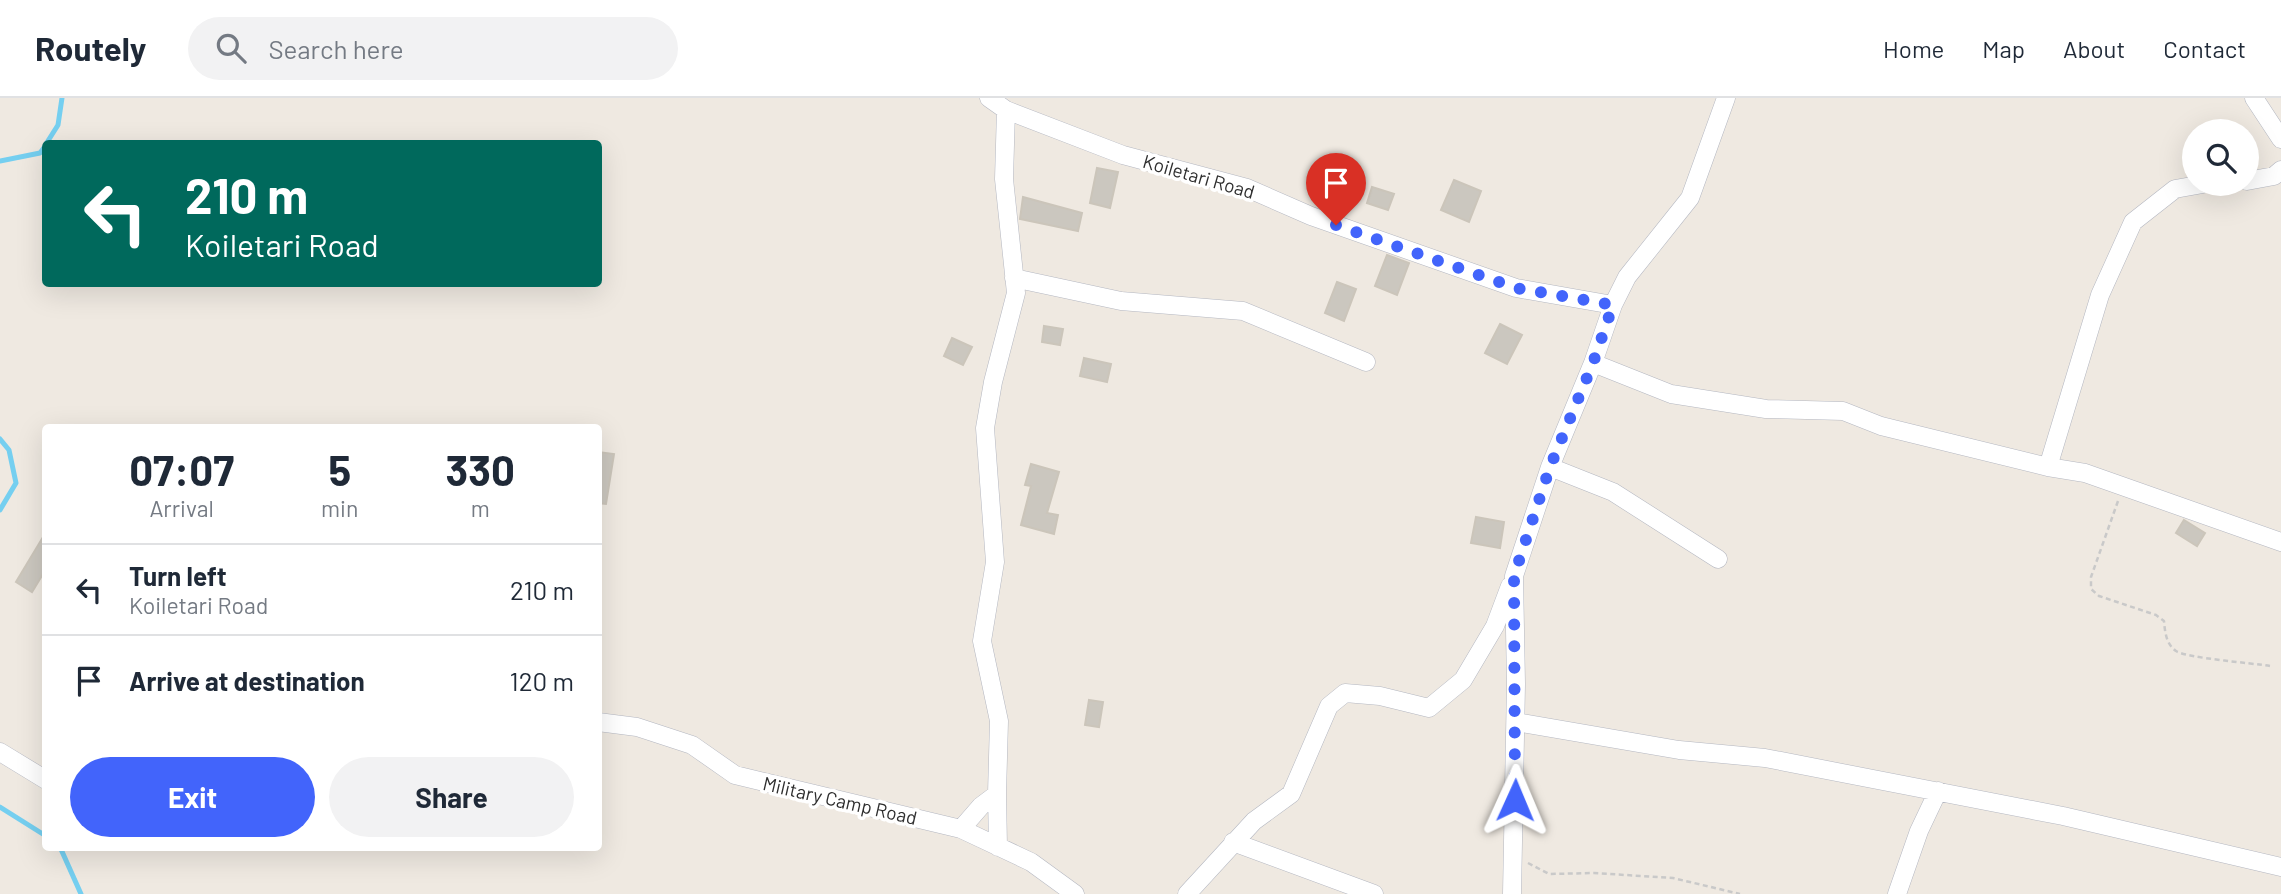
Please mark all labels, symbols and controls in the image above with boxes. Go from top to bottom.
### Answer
search box [188,17,678,80]
text: Routely [35,28,146,68]
icon: search [212,29,250,67]
text: Search here [268,33,404,64]
text: Home [1883,34,1944,63]
text: Map [1982,34,2025,63]
text: About [2063,34,2125,63]
text: Contact [2163,34,2246,63]
map controls [2182,119,2259,196]
button: search [2182,119,2259,196]
street label: Koiletari Road [1141,149,1257,203]
pin [1306,153,1366,225]
icon: arrive [1317,164,1355,202]
text: 210 m [185,165,308,224]
icon: left [70,168,161,259]
text: Koiletari Road [185,225,379,263]
text: 07:07 [129,444,234,494]
text: 5 [328,444,351,494]
text: 330 [446,444,515,494]
text: Arrival [149,494,214,522]
text: min [321,494,358,522]
text: m [471,494,490,522]
text: Turn left [129,560,227,591]
icon: left [70,571,108,609]
text: 210 m [510,574,574,605]
text: Koiletari Road [129,591,268,619]
icon: arrive [70,662,108,700]
text: Arrive at destination [129,665,365,696]
text: 120 m [510,665,574,696]
button: Exit [70,757,315,837]
button: Share [329,757,574,837]
position arrow [1478,763,1552,837]
street label: Military Camp Road [761,771,919,829]

